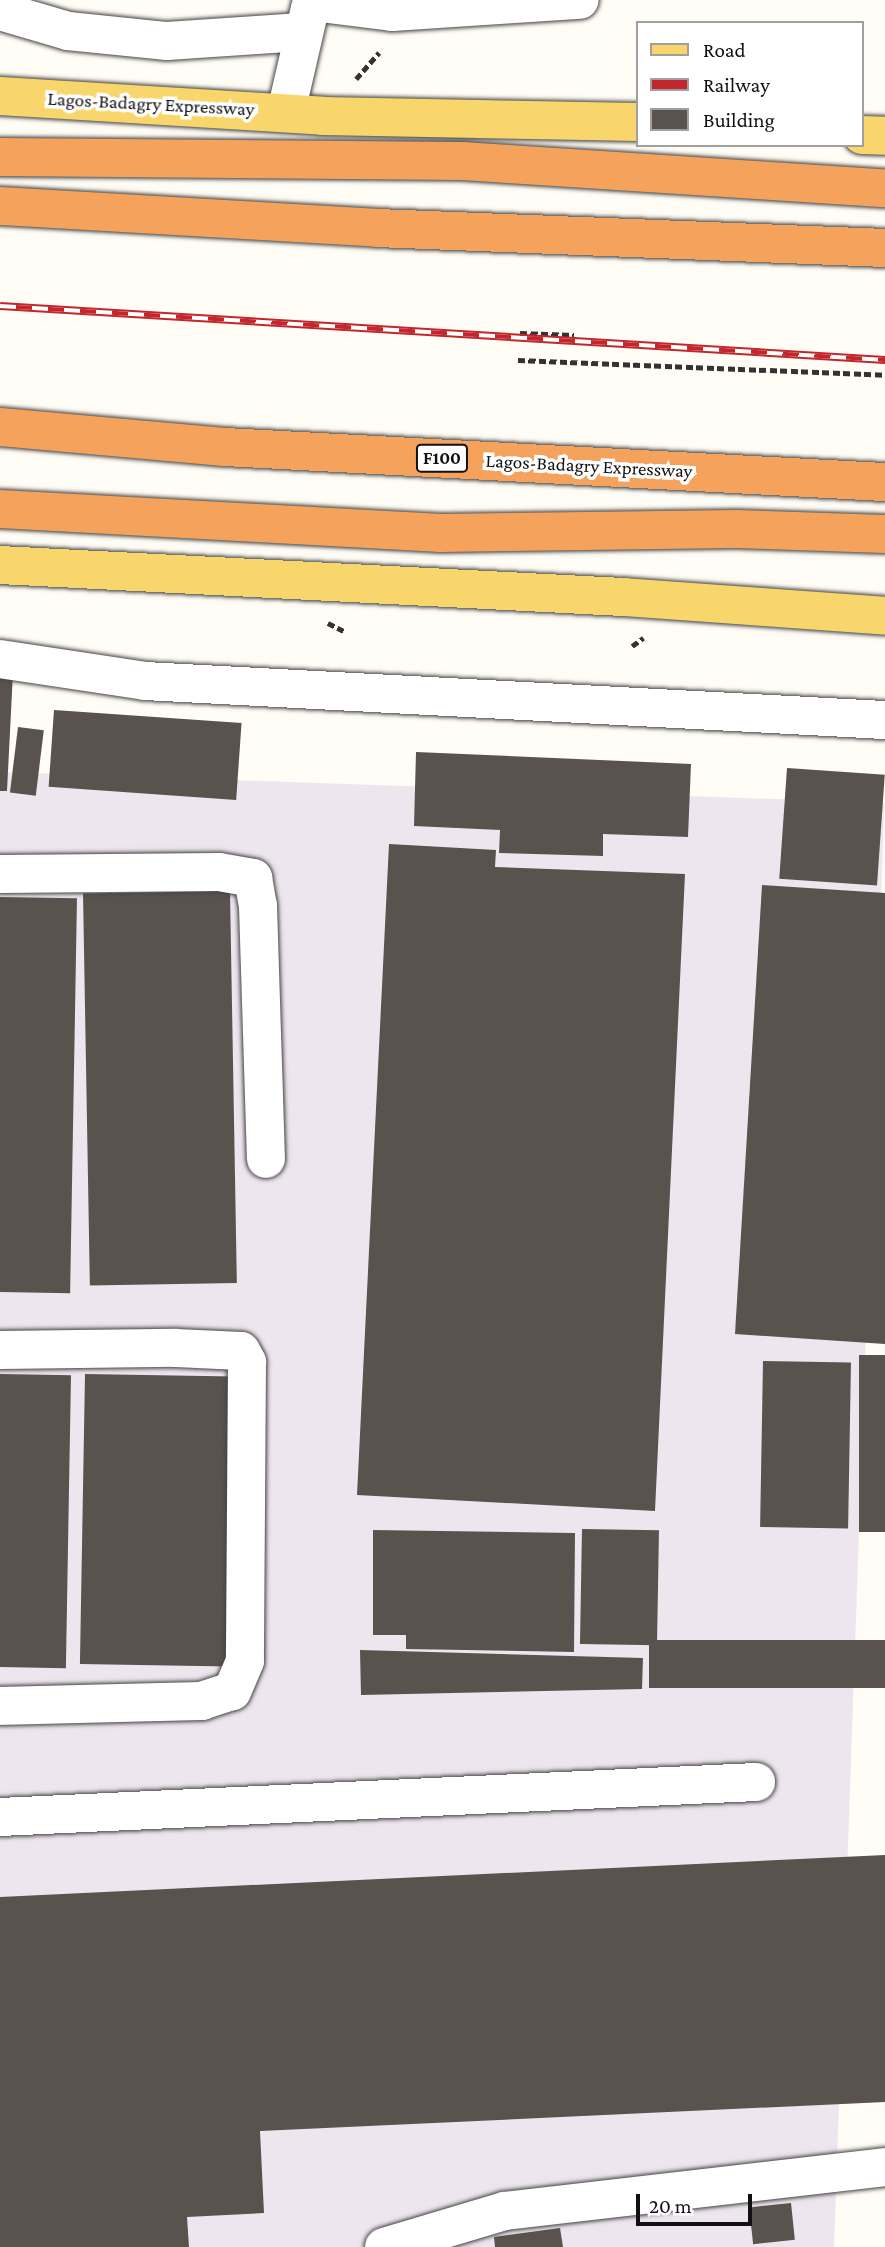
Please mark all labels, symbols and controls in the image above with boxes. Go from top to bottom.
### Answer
legend [636,21,864,147]
text: Road [703,38,746,62]
text: Railway [703,73,770,97]
street label: Lagos-Badagry Expressway [47,87,255,121]
text: Building [703,108,775,132]
road number: F100 [416,444,468,472]
street label: Lagos-Badagry Expressway [485,449,693,483]
scale bar [640,2180,756,2224]
text: 20 m [649,2194,692,2218]

